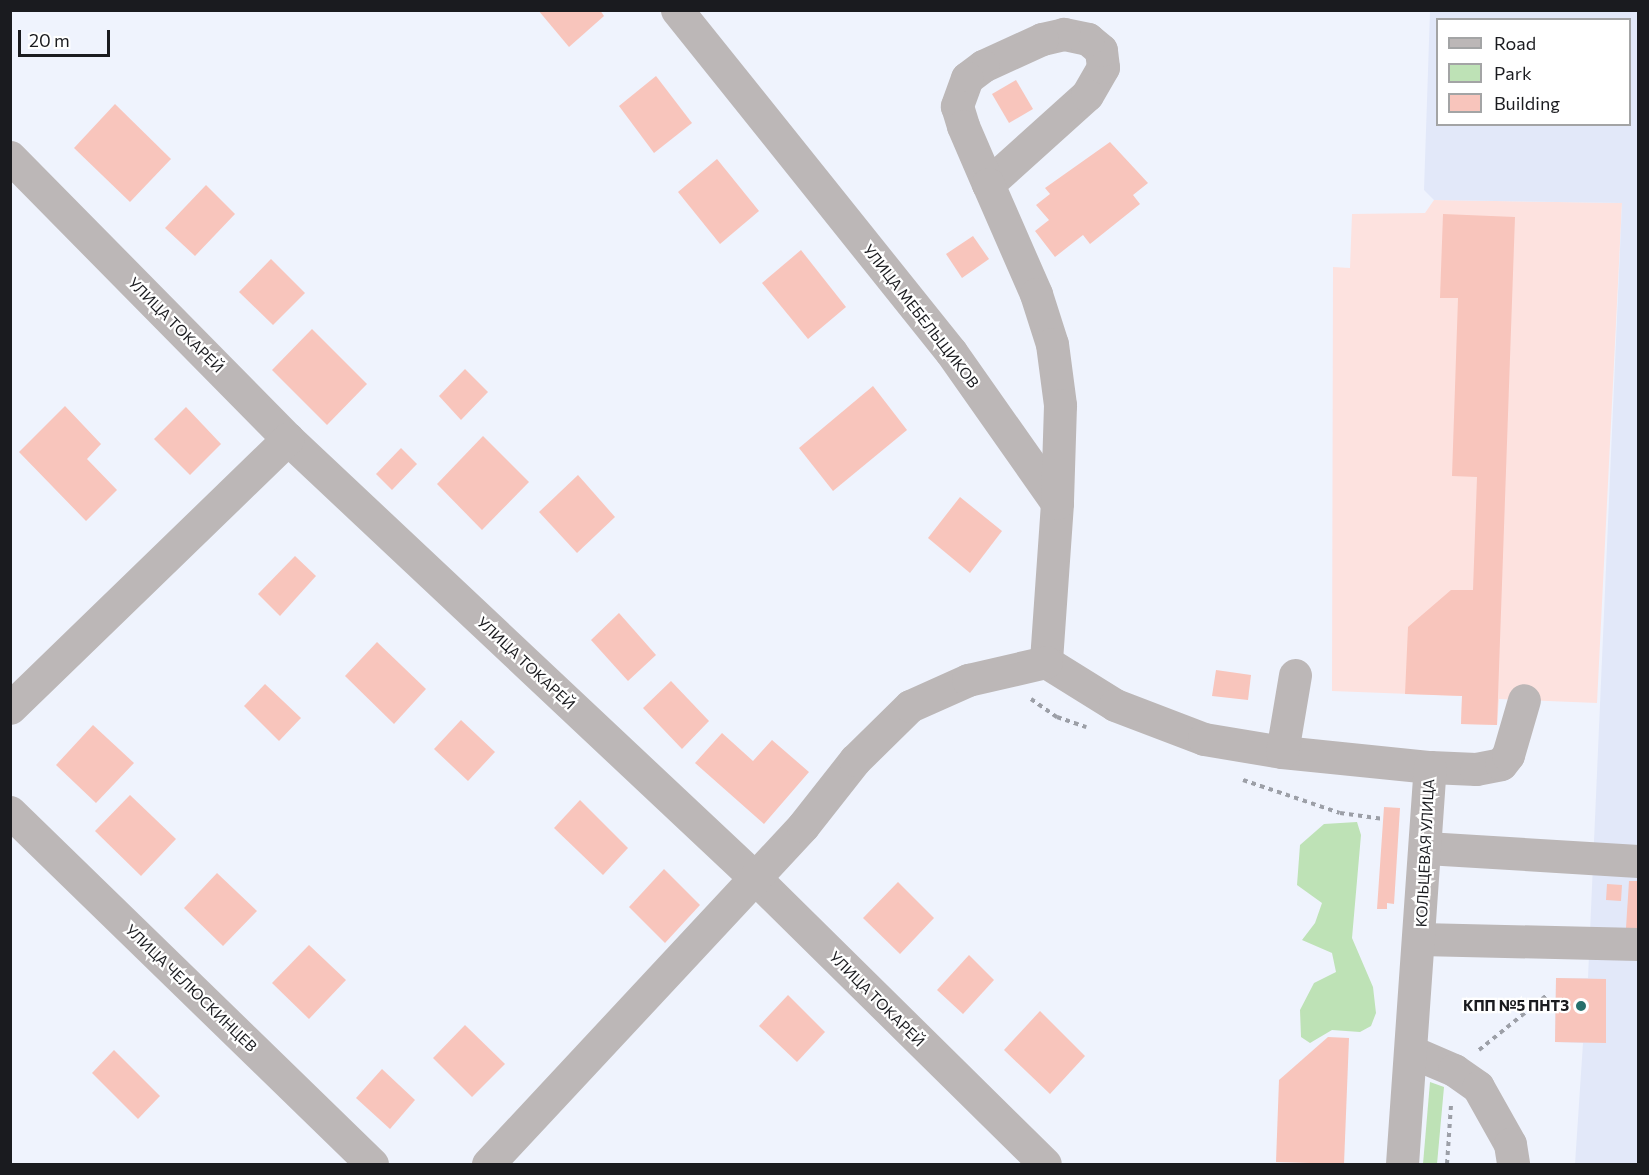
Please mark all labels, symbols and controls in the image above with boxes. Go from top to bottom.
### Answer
scale bar [21,18,112,56]
legend [1436,18,1631,126]
text: 20 m [29,29,70,51]
text: Road [1494,32,1536,54]
text: Park [1494,62,1532,84]
text: Building [1494,92,1560,114]
street label: УЛИЦА МЕБЕЛЬЩИКОВ [859,241,983,391]
street label: УЛИЦА ТОКАРЕЙ [125,274,227,376]
street label: УЛИЦА ТОКАРЕЙ [473,613,579,713]
street label: КОЛЬЦЕВАЯ УЛИЦА [1412,778,1438,928]
street label: УЛИЦА ЧЕЛЮСКИНЦЕВ [122,921,260,1055]
street label: УЛИЦА ТОКАРЕЙ [826,948,928,1050]
place label: КПП №5 ПНТЗ [1463,997,1569,1015]
marker: КПП №5 ПНТЗ [1574,999,1588,1013]

